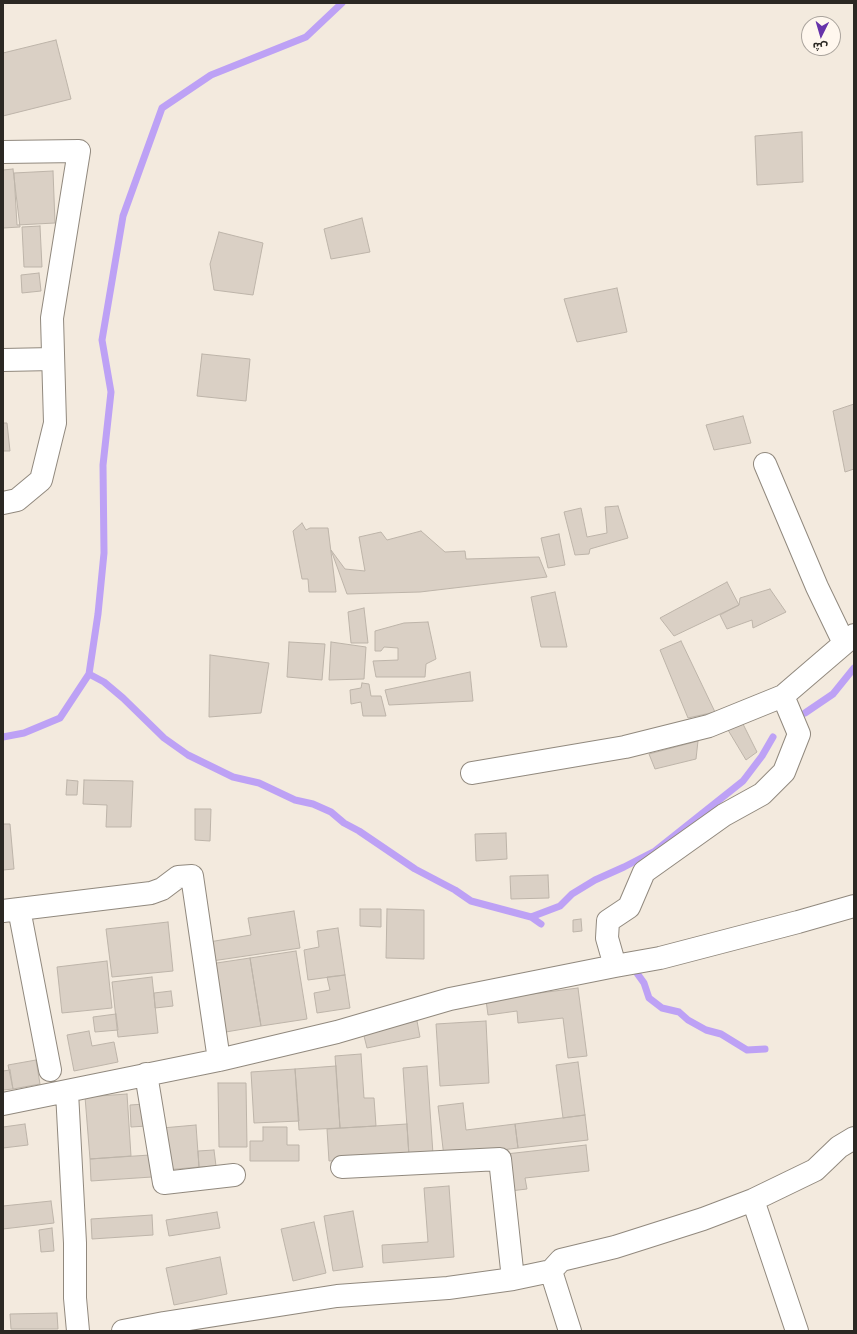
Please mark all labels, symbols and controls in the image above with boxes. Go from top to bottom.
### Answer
north arrow [801,16,841,56]
text: ش [812,39,828,55]

